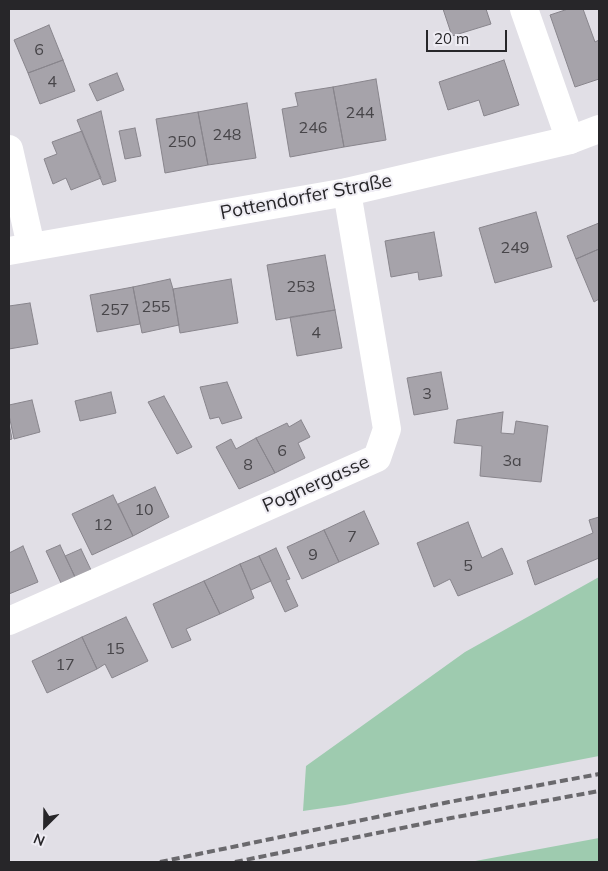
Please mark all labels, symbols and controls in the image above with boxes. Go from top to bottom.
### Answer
scale bar [428,20,509,52]
text: 20 m [434,29,469,48]
house number: 6 [34,40,44,60]
house number: 4 [47,72,57,92]
house number: 244 [346,103,374,123]
house number: 246 [299,118,327,138]
house number: 248 [213,125,241,145]
house number: 250 [168,132,196,152]
street label: Pottendorfer Straße [218,169,394,225]
house number: 249 [501,238,529,258]
house number: 253 [287,277,315,297]
house number: 255 [142,297,170,317]
house number: 257 [101,300,129,320]
house number: 4 [311,323,321,343]
house number: 3 [422,384,432,404]
house number: 6 [277,441,287,461]
street label: Pognergasse [259,450,373,518]
house number: 3a [502,451,522,471]
house number: 8 [243,455,253,475]
house number: 10 [134,500,154,520]
house number: 12 [93,515,113,535]
house number: 7 [347,527,357,547]
house number: 9 [308,545,318,565]
house number: 5 [463,556,473,576]
house number: 15 [105,639,125,659]
house number: 17 [55,655,75,675]
north arrow [20,801,70,851]
text: N [31,829,48,850]

